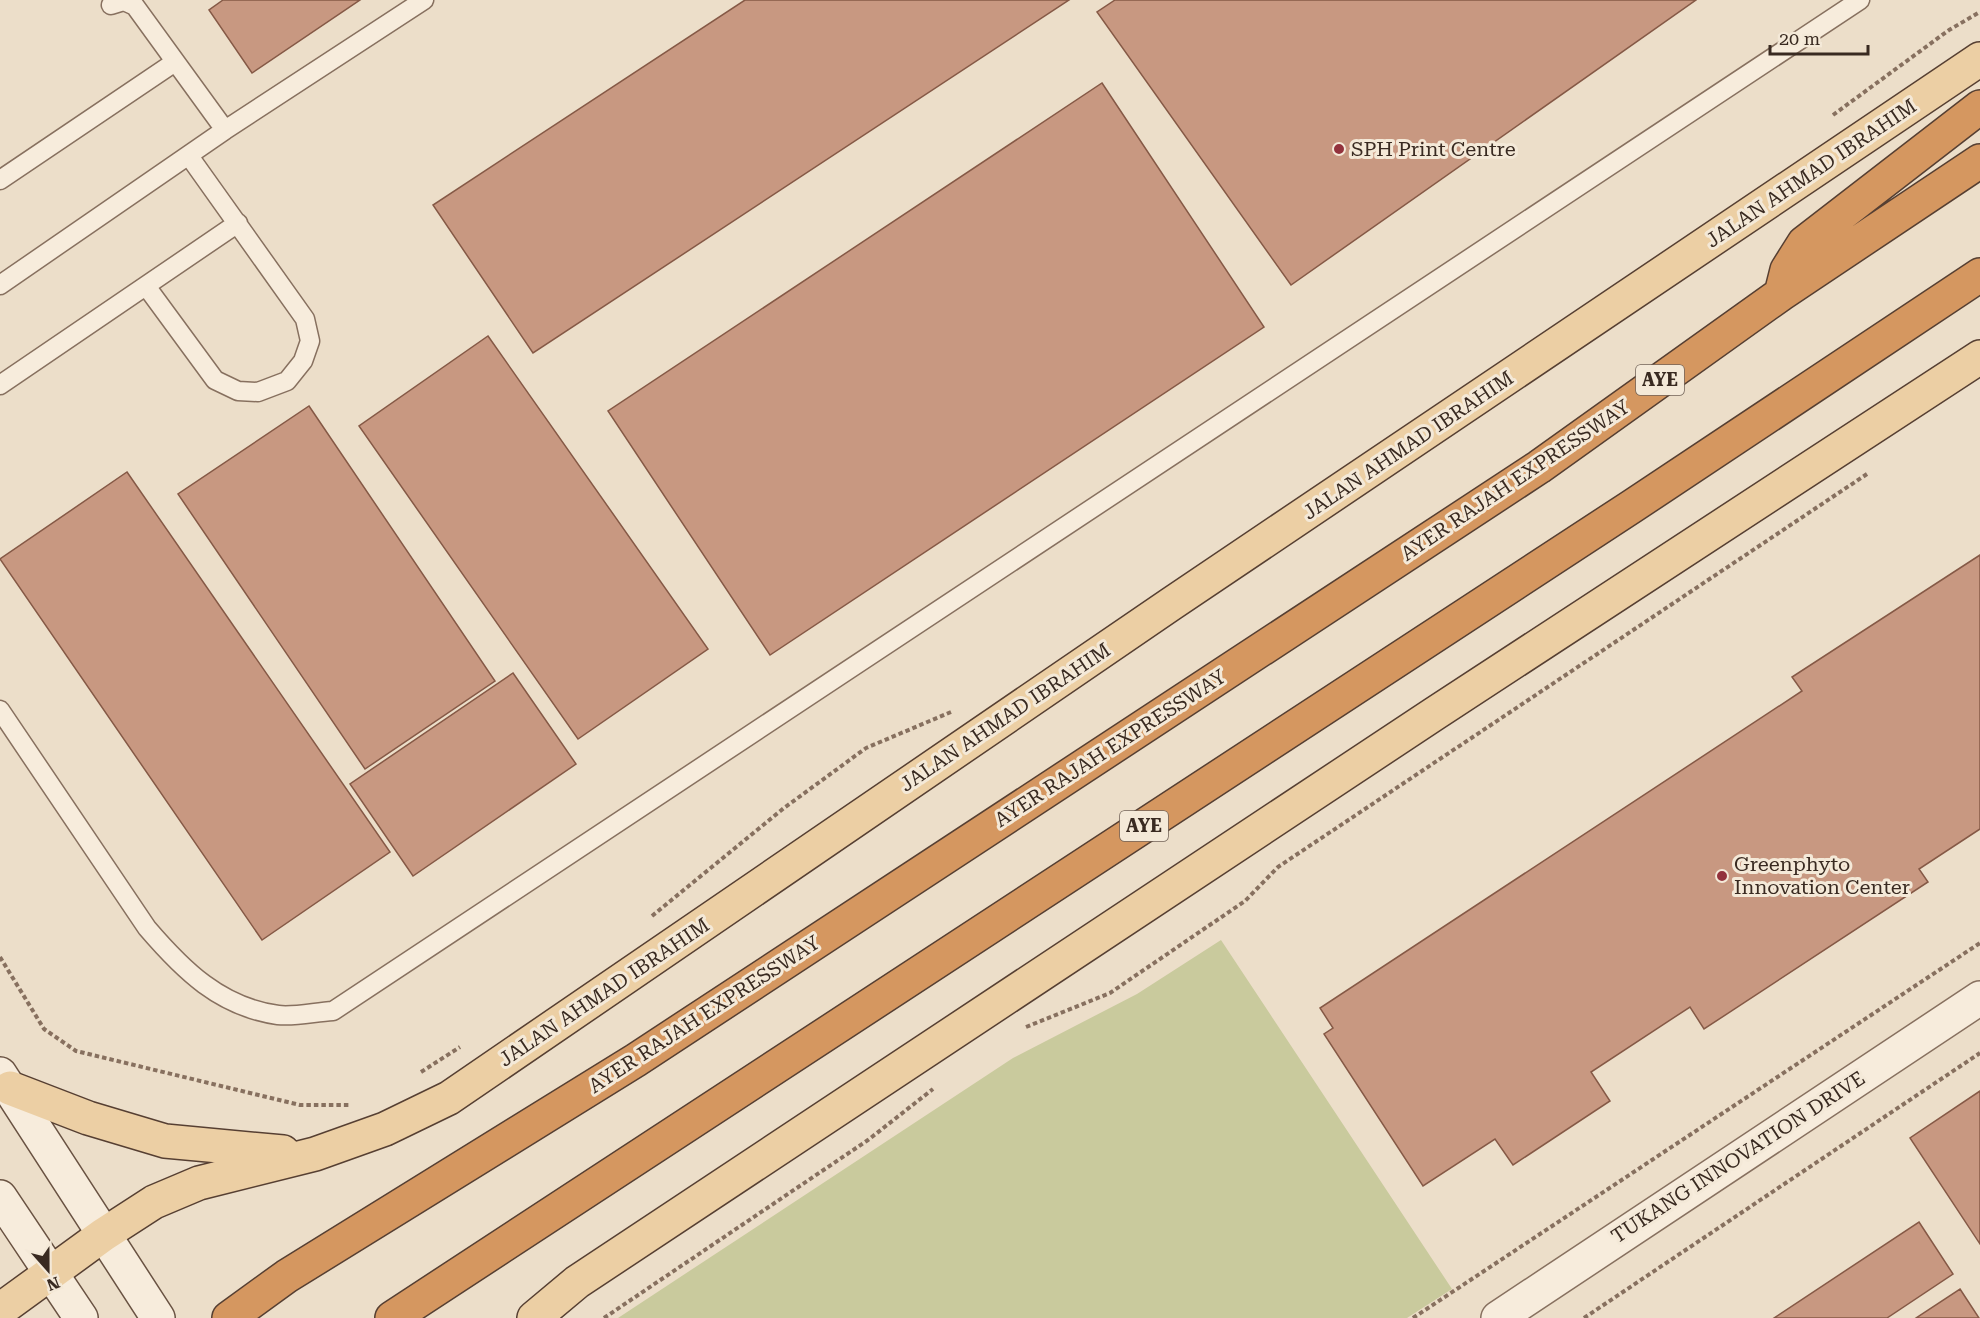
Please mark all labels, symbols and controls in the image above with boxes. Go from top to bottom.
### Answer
scale bar [1770,18,1868,56]
text: 20 m [1779,28,1820,49]
street label: JALAN AHMAD IBRAHIM [1701,94,1921,252]
place label: SPH Print Centre [1351,137,1516,161]
marker: SPH Print Centre [1332,142,1346,156]
road number: AYE [1636,365,1684,395]
street label: JALAN AHMAD IBRAHIM [1298,366,1518,524]
street label: AYER RAJAH EXPRESSWAY [1396,394,1634,566]
street label: JALAN AHMAD IBRAHIM [895,638,1115,796]
street label: AYER RAJAH EXPRESSWAY [990,664,1230,832]
road number: AYE [1120,811,1168,841]
place label: Greenphyto Innovation Center [1734,852,1910,899]
marker: Greenphyto Innovation Center [1715,869,1729,883]
street label: JALAN AHMAD IBRAHIM [494,913,714,1071]
street label: AYER RAJAH EXPRESSWAY [584,930,824,1098]
street label: TUKANG INNOVATION DRIVE [1607,1066,1869,1248]
north arrow [18,1240,78,1300]
text: N [44,1272,62,1295]

